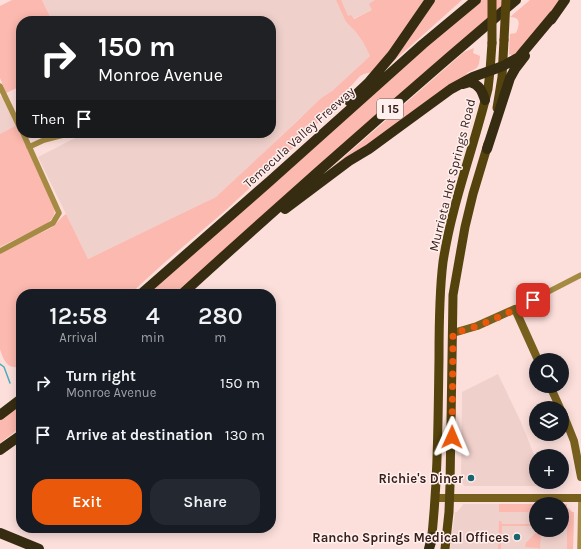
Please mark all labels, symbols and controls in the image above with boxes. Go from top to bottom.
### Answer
text: 150 m [98,30,176,63]
icon: right [32,32,84,84]
text: Monroe Avenue [98,64,223,86]
street label: Temecula Valley Freeway [240,83,358,191]
street label: Murrieta Hot Springs Road [426,97,478,253]
road number: I 15 [377,99,403,119]
icon: arrive [73,108,95,130]
text: Then [32,110,65,128]
pin [516,283,550,317]
icon: arrive [522,289,544,311]
text: 12:58 [49,302,107,330]
text: 4 [146,302,160,330]
text: 280 [198,302,243,330]
text: Arrival [59,330,97,345]
text: min [141,330,165,345]
text: m [214,330,226,345]
map controls [529,353,569,537]
button: search [529,353,569,393]
text: Turn right [66,367,136,385]
icon: right [32,372,54,394]
text: 150 m [220,374,260,392]
text: Monroe Avenue [66,385,156,400]
button: layers [529,401,569,441]
position arrow [431,416,473,458]
icon: arrive [32,424,54,446]
text: Arrive at destination [66,426,213,444]
text: 130 m [225,426,265,444]
button: + [529,449,569,489]
place label: Richie's Diner [378,471,464,486]
marker: Richie's Diner [466,473,476,483]
button: Exit [32,479,142,525]
button: Share [150,479,260,525]
button: − [529,497,569,537]
place label: Rancho Springs Medical Offices [312,530,509,545]
marker: Rancho Springs Medical Offices [512,532,522,542]

